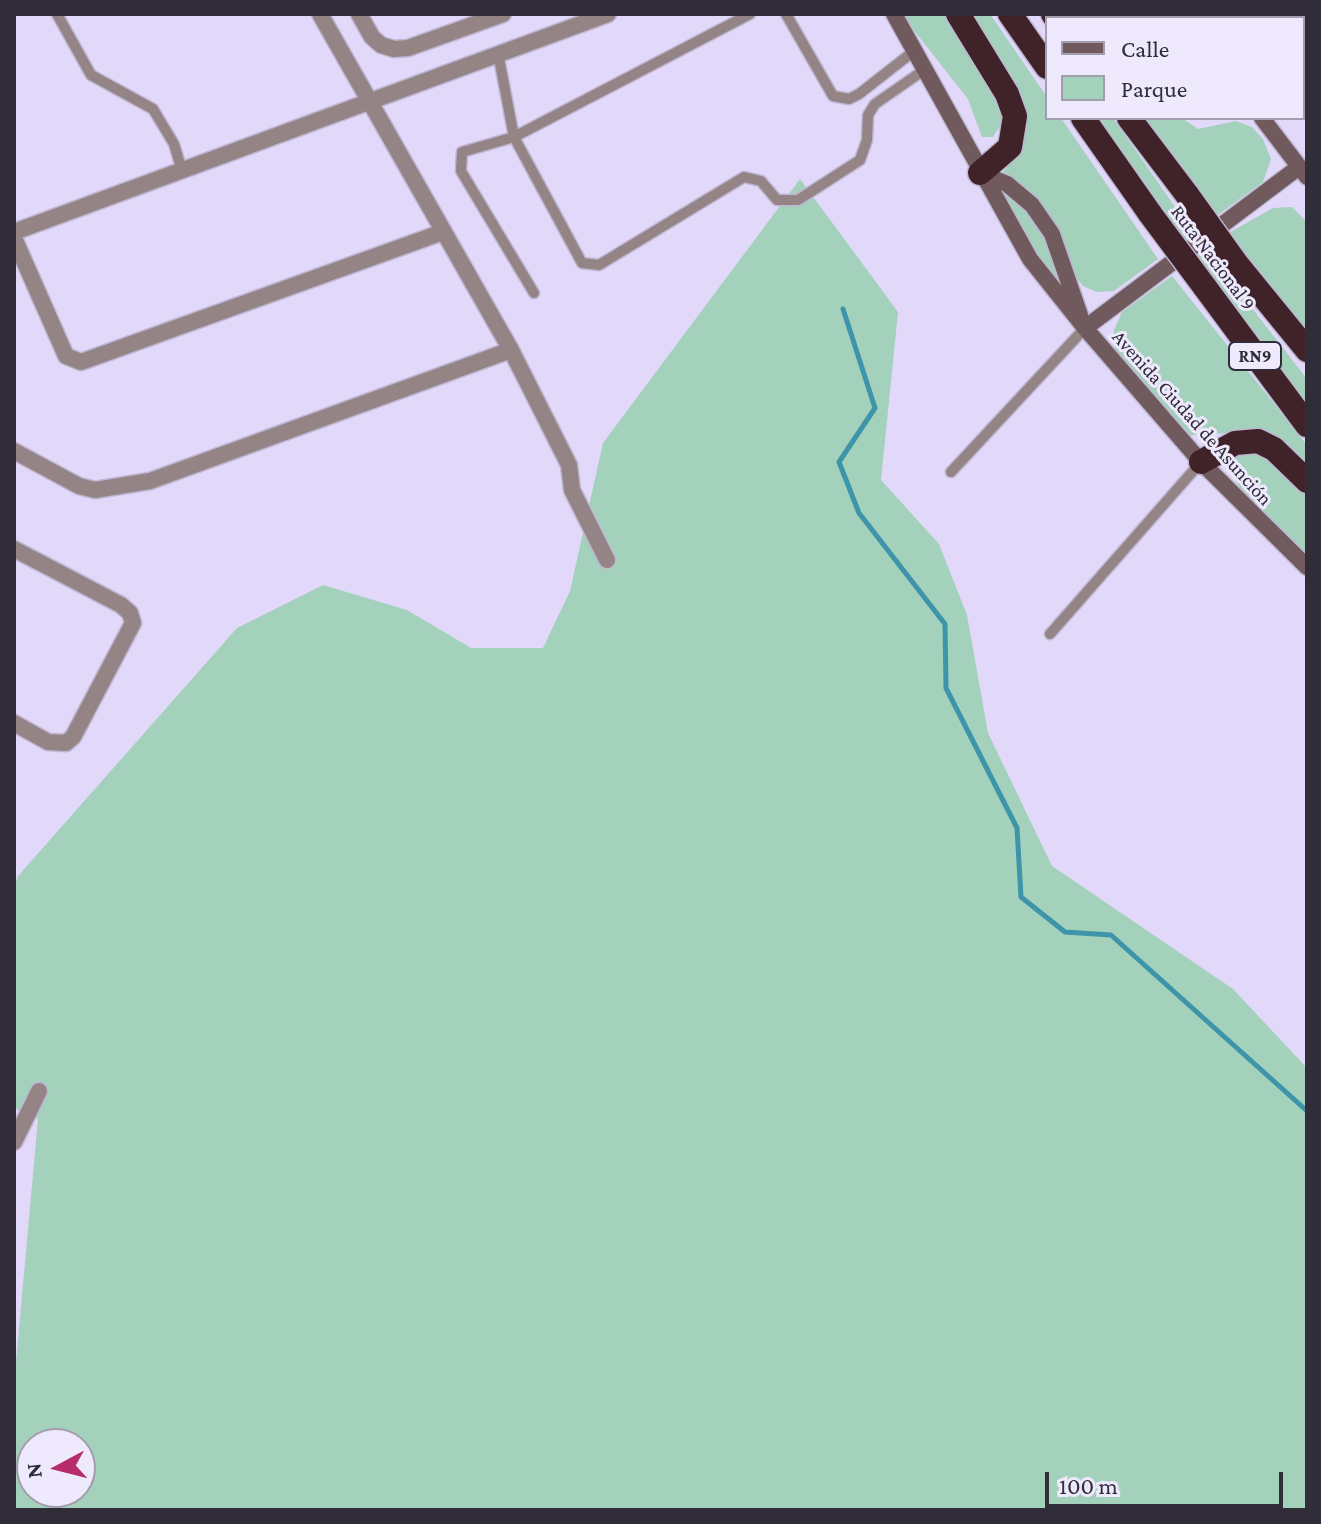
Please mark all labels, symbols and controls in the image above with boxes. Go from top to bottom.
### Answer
legend [1045,16,1305,120]
text: Calle [1121,35,1169,62]
text: Parque [1121,75,1187,102]
street label: Ruta Nacional 9 [1166,201,1260,315]
street label: Avenida Ciudad de Asunción [1107,325,1277,511]
road number: RN9 [1229,342,1281,370]
north arrow [16,1428,96,1508]
scale bar [1049,1456,1287,1506]
text: N [20,1462,47,1480]
text: 100 m [1059,1472,1118,1499]

